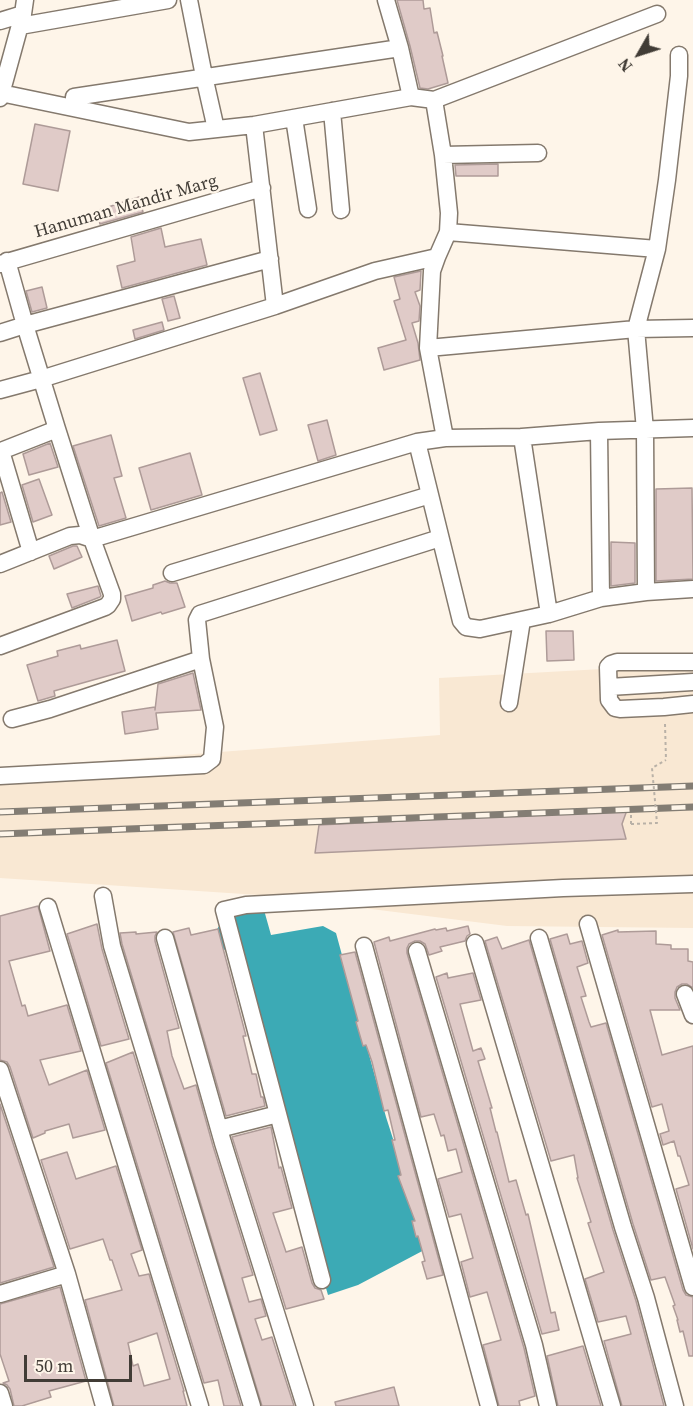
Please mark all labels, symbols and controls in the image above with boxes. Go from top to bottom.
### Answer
north arrow [609,24,669,84]
text: N [613,54,637,77]
street label: Hanuman Mandir Marg [32,170,220,244]
scale bar [27,1343,135,1381]
text: 50 m [35,1353,73,1378]

